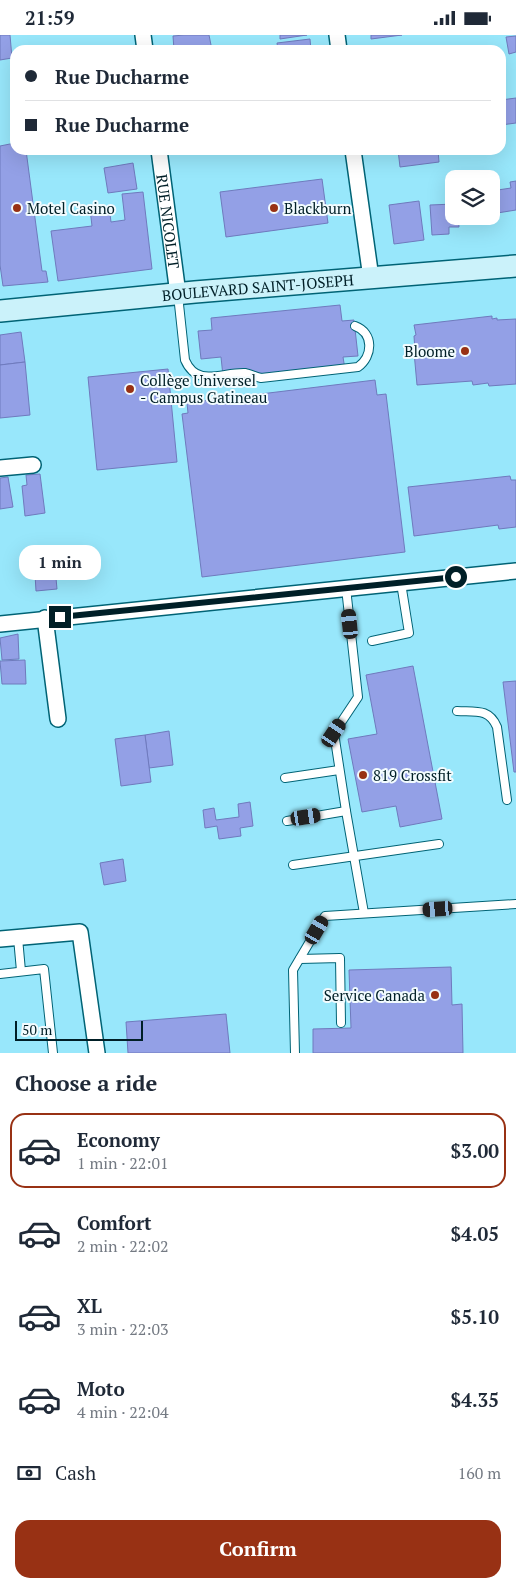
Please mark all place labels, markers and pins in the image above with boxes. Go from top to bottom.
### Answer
place label: Motel Casino [27,198,115,218]
place label: Blackburn [284,198,352,218]
marker: Motel Casino [11,202,23,214]
marker: Blackburn [268,202,280,214]
place label: Bloome [404,341,455,361]
marker: Bloome [459,345,471,357]
place label: Collège Universel - Campus Gatineau [140,370,268,407]
marker: Collège Universel - Campus Gatineau [124,383,136,395]
place label: 819 Crossfit [373,765,452,785]
marker: 819 Crossfit [357,769,369,781]
place label: Service Canada [324,985,425,1005]
marker: Service Canada [429,989,441,1001]

